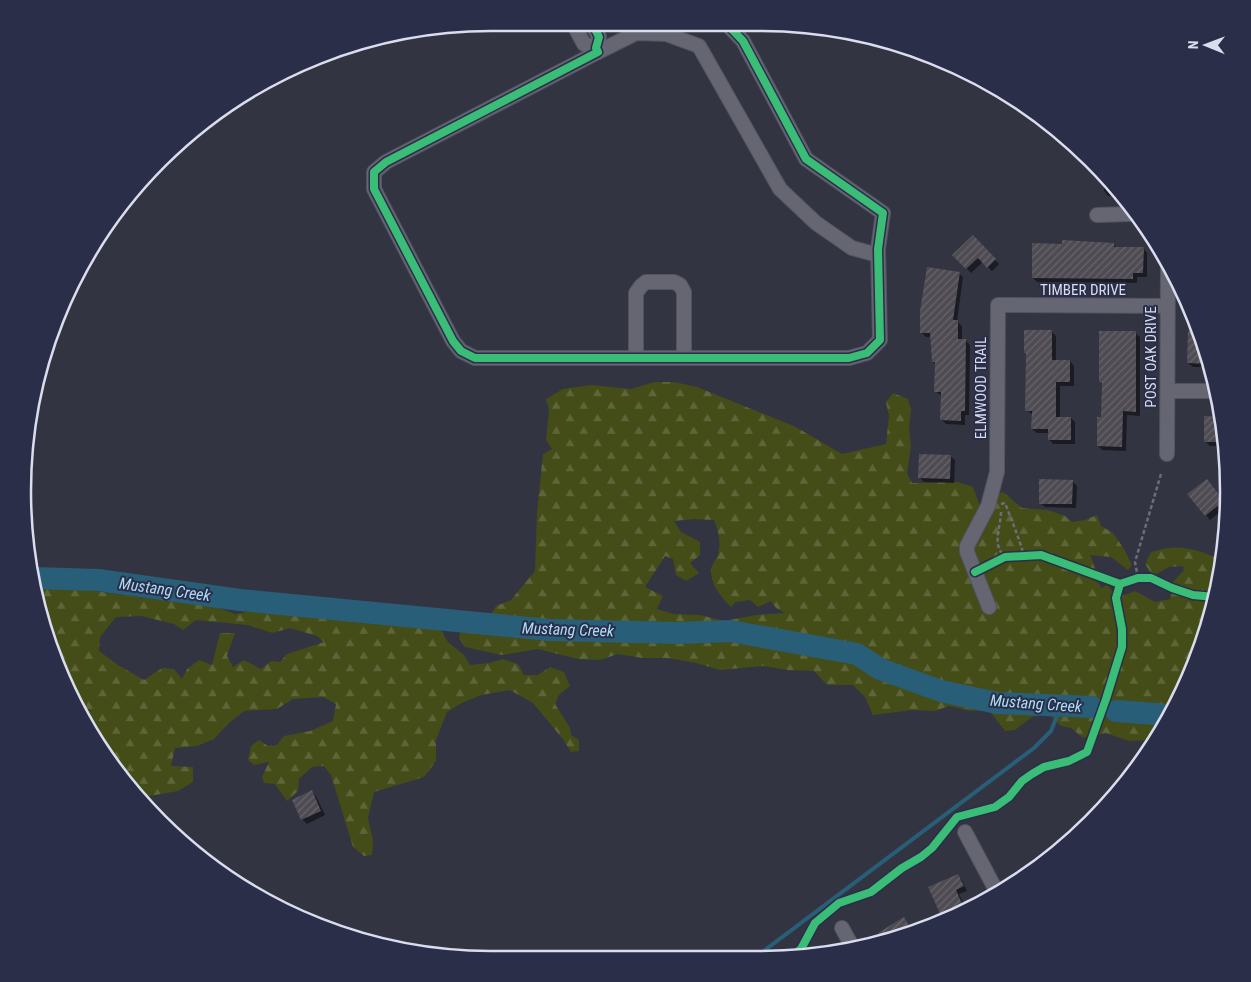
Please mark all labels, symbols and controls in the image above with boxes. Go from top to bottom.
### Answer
north arrow [1181,20,1231,70]
text: N [1185,40,1201,49]
street label: TIMBER DRIVE [1040,281,1126,299]
street label: POST OAK DRIVE [1142,306,1160,408]
street label: ELMWOOD TRAIL [972,337,990,439]
water label: Mustang Creek [118,574,213,605]
water label: Mustang Creek [522,618,615,641]
water label: Mustang Creek [989,691,1084,716]

